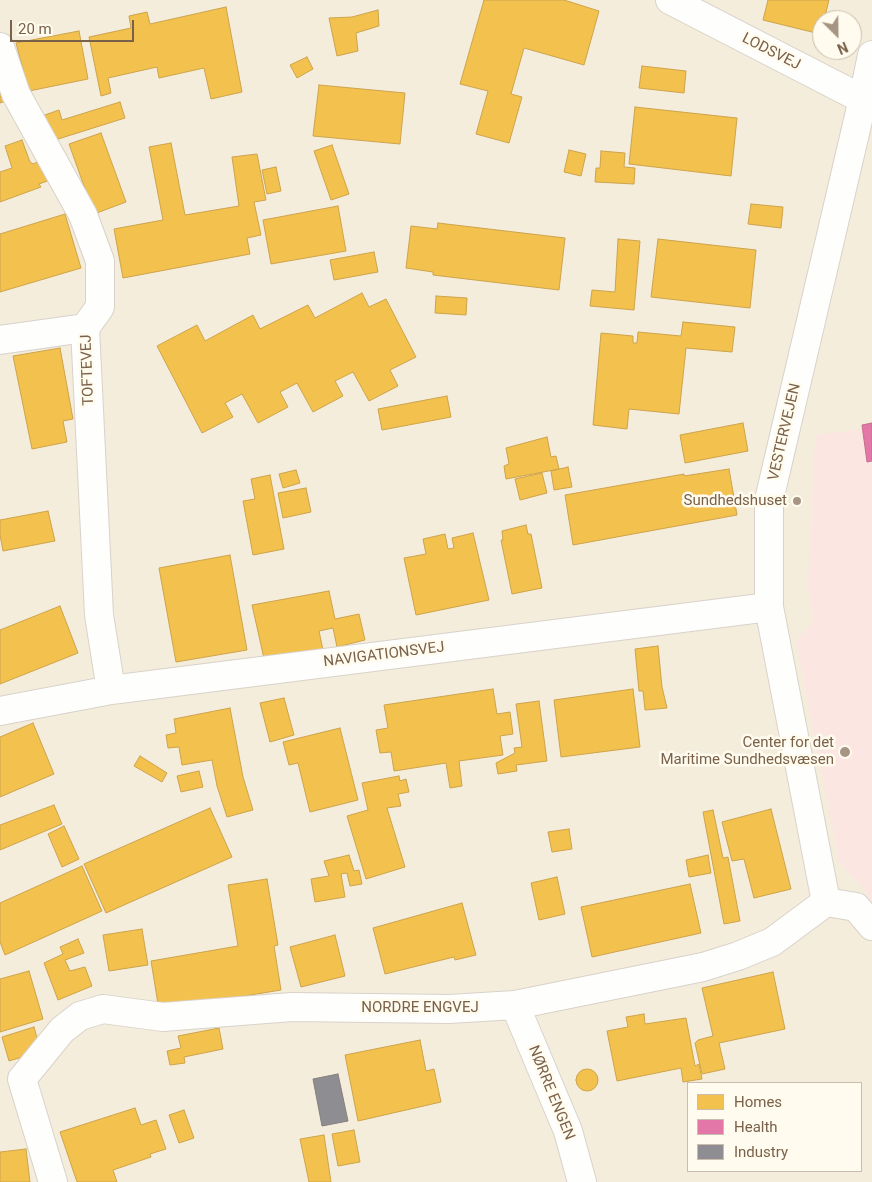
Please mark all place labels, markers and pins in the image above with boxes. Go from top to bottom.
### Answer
place label: Sundhedshuset [684,492,787,510]
marker: Sundhedshuset [791,495,803,507]
place label: Center for det Maritime Sundhedsvæsen [660,734,834,769]
marker: Center for det Maritime Sundhedsvæsen [838,745,852,759]

